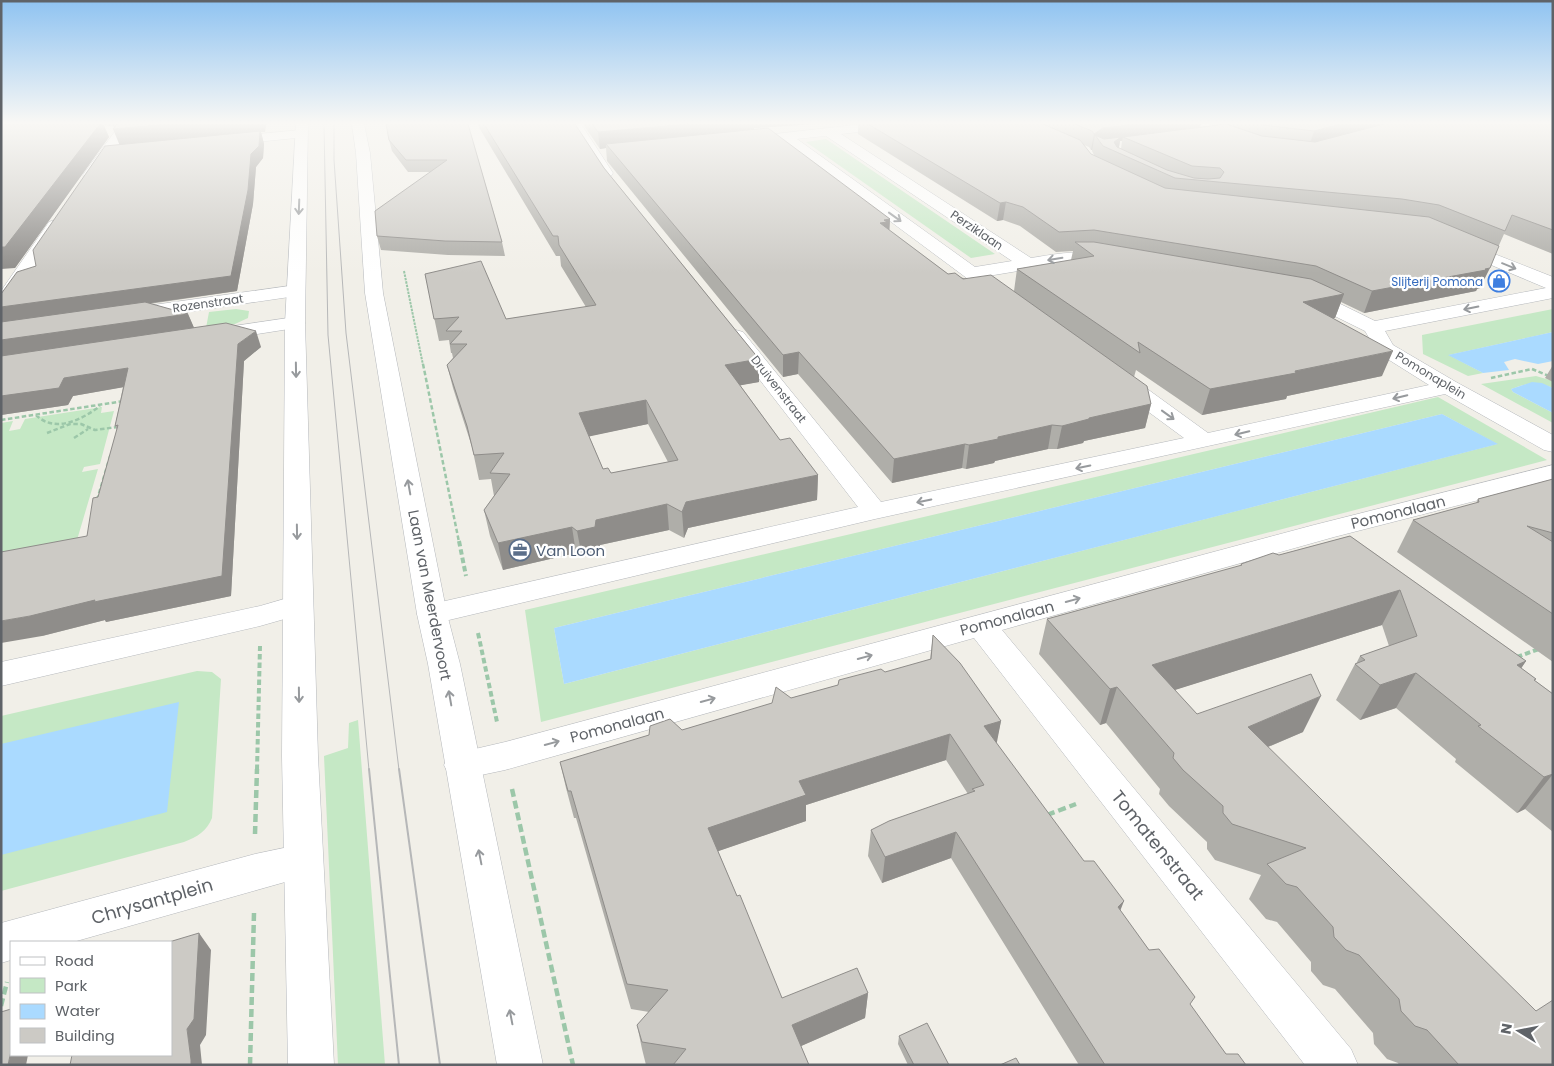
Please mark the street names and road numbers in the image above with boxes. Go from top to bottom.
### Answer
street label: Perziklaan [947,206,1007,254]
street label: Rozenstraat [172,290,244,316]
street label: Pomonaplein [1393,347,1469,403]
street label: Druivenstraat [747,352,811,426]
street label: Pomonalaan [1349,490,1447,534]
street label: Laan van Meerdervoort [403,508,457,682]
street label: Pomonalaan [958,595,1056,641]
street label: Pomonalaan [568,702,666,748]
street label: Tomatenstraat [1106,785,1210,905]
street label: Chrysantplein [88,872,216,930]

